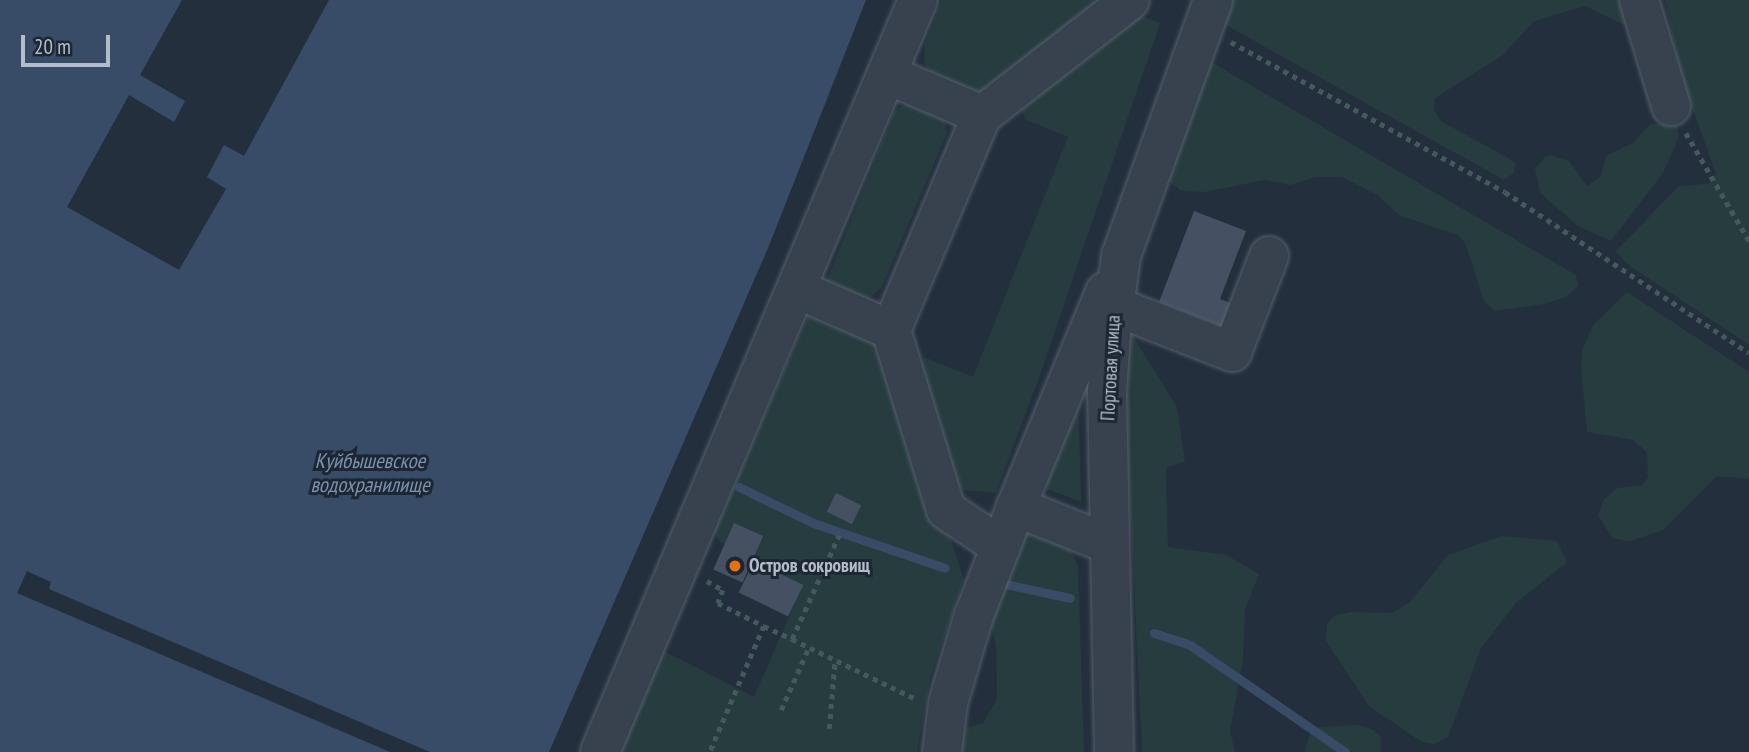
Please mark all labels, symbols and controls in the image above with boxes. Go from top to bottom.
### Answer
scale bar [24,21,114,65]
text: 20 m [34,33,71,60]
street label: Портовая улица [1097,315,1125,421]
water label: Куйбышевское водохранилище [310,448,430,498]
place label: Остров сокровищ [749,555,870,577]
marker: Остров сокровищ [727,558,743,574]

